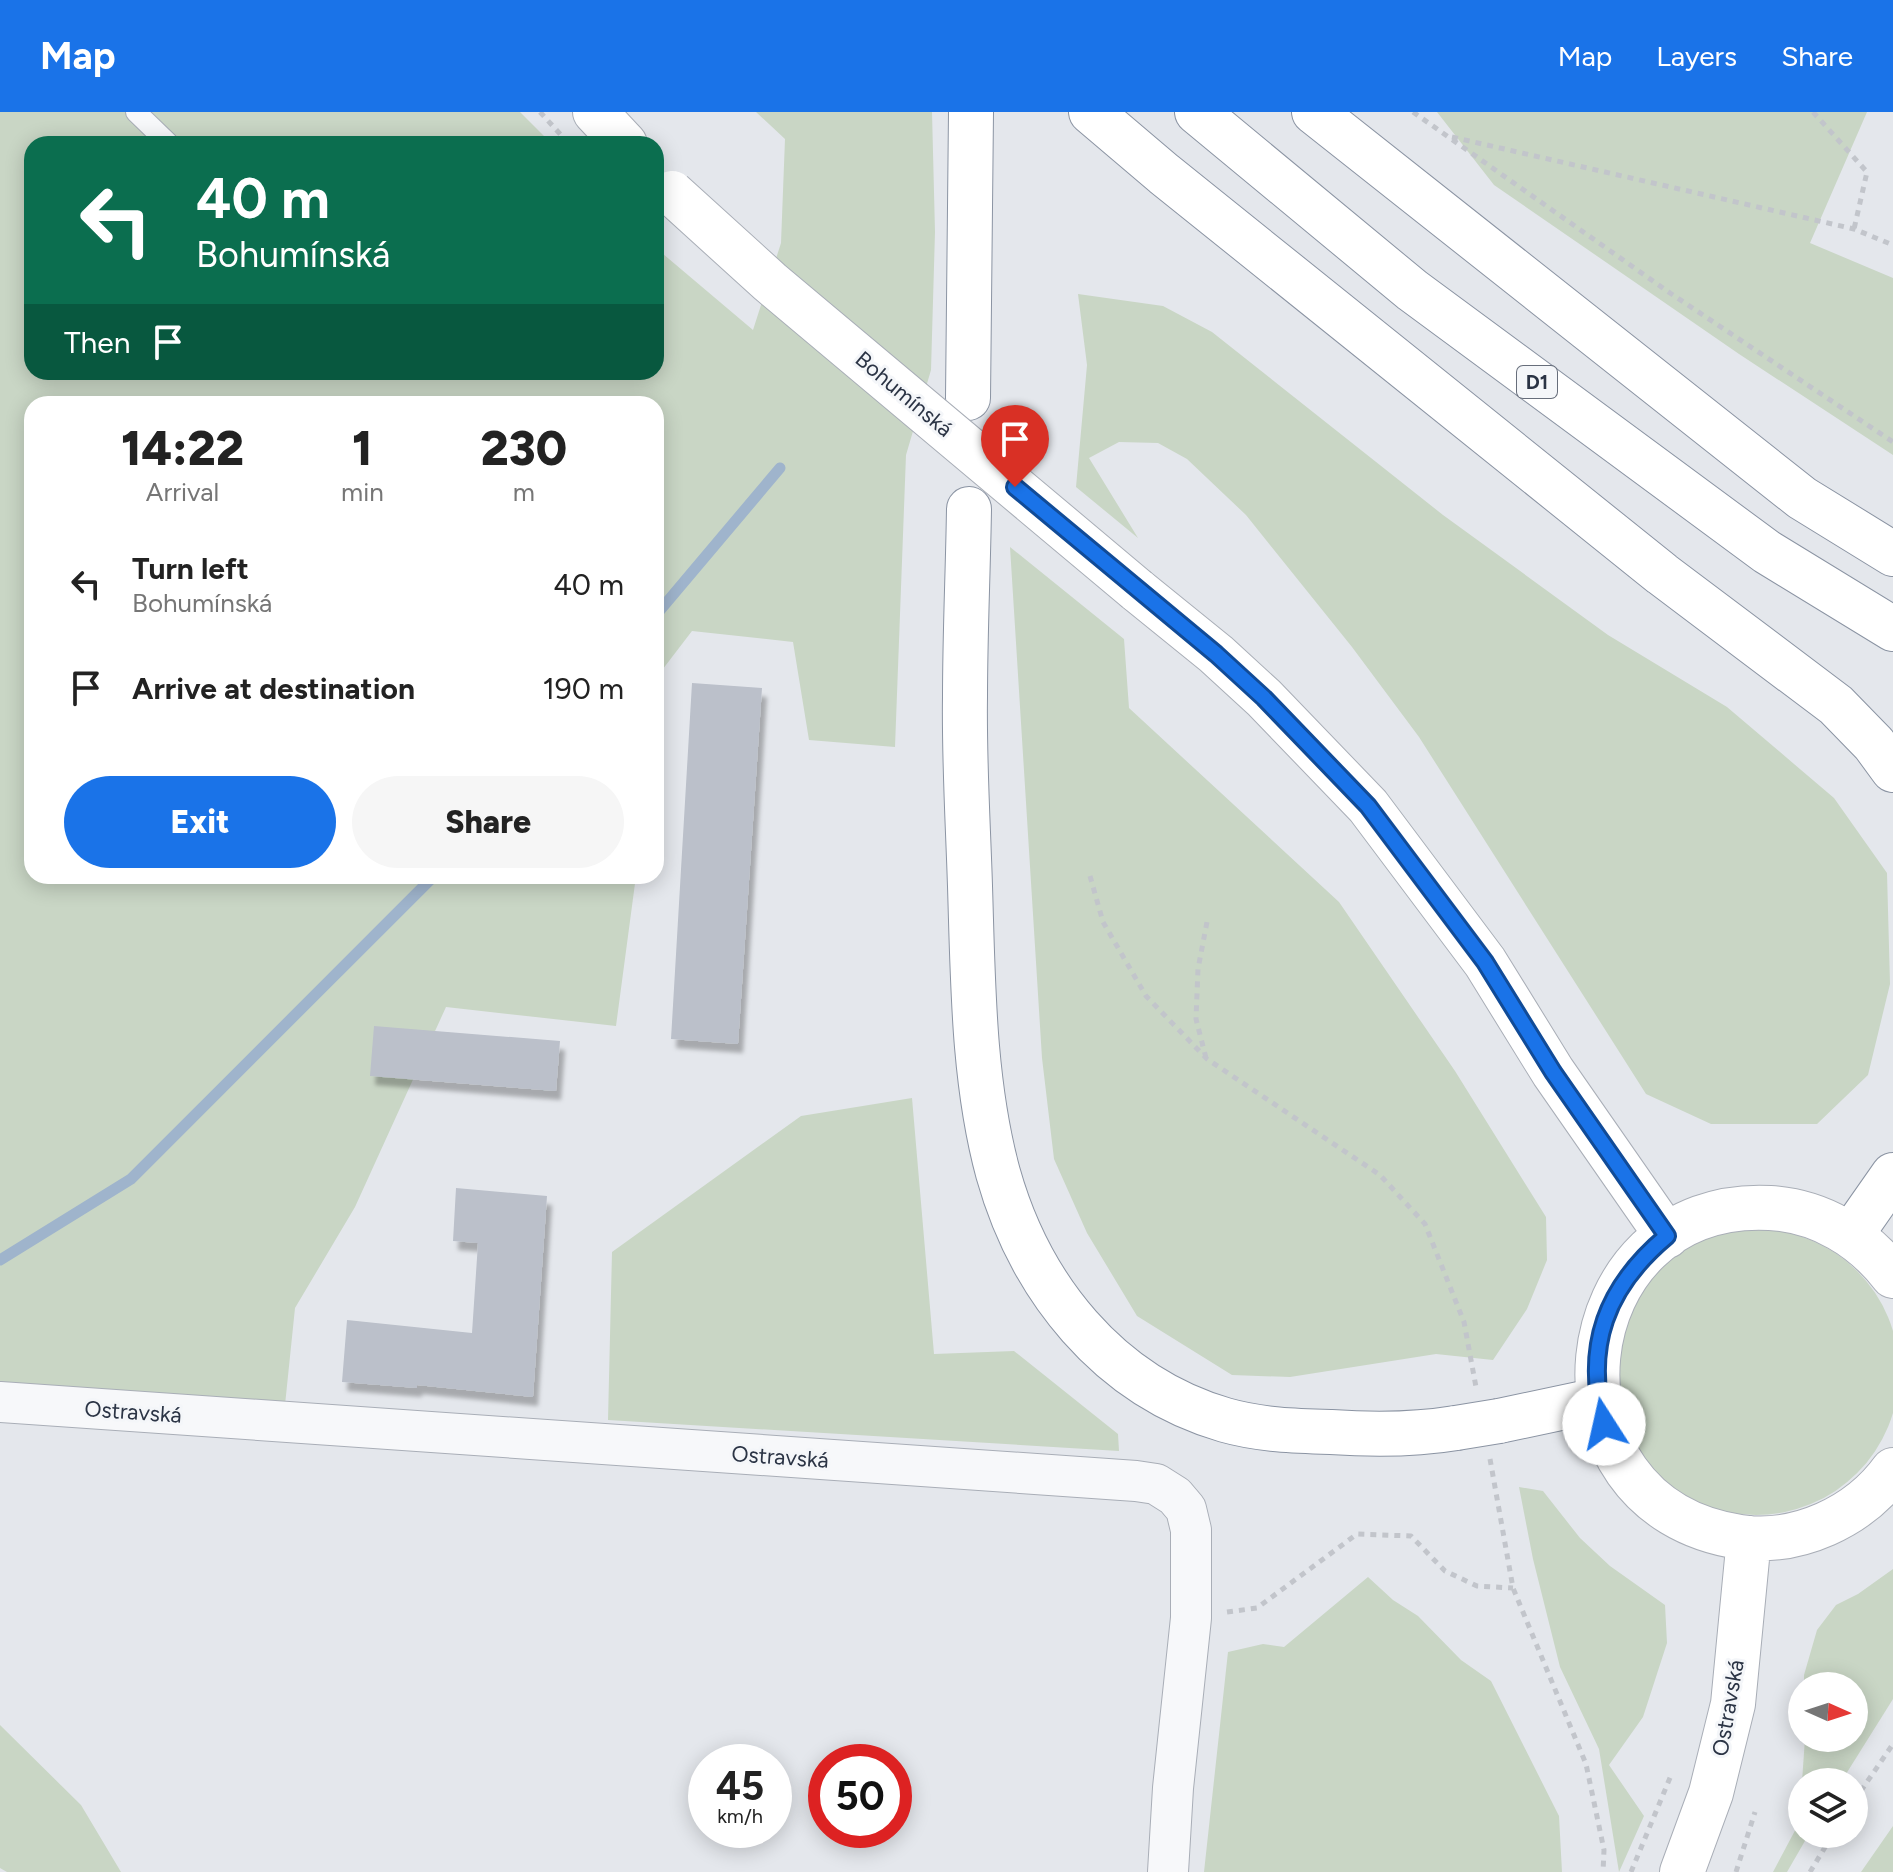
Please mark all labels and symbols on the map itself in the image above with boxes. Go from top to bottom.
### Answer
street label: Bohumínská [850,345,958,443]
road number: D1 [1517,366,1557,398]
pin [981,405,1049,487]
position arrow [1562,1382,1646,1466]
street label: Ostravská [83,1395,183,1429]
street label: Ostravská [730,1440,830,1474]
street label: Ostravská [1706,1658,1750,1758]
north arrow [1788,1672,1868,1752]
speed limit sign: 50 [808,1744,912,1848]

